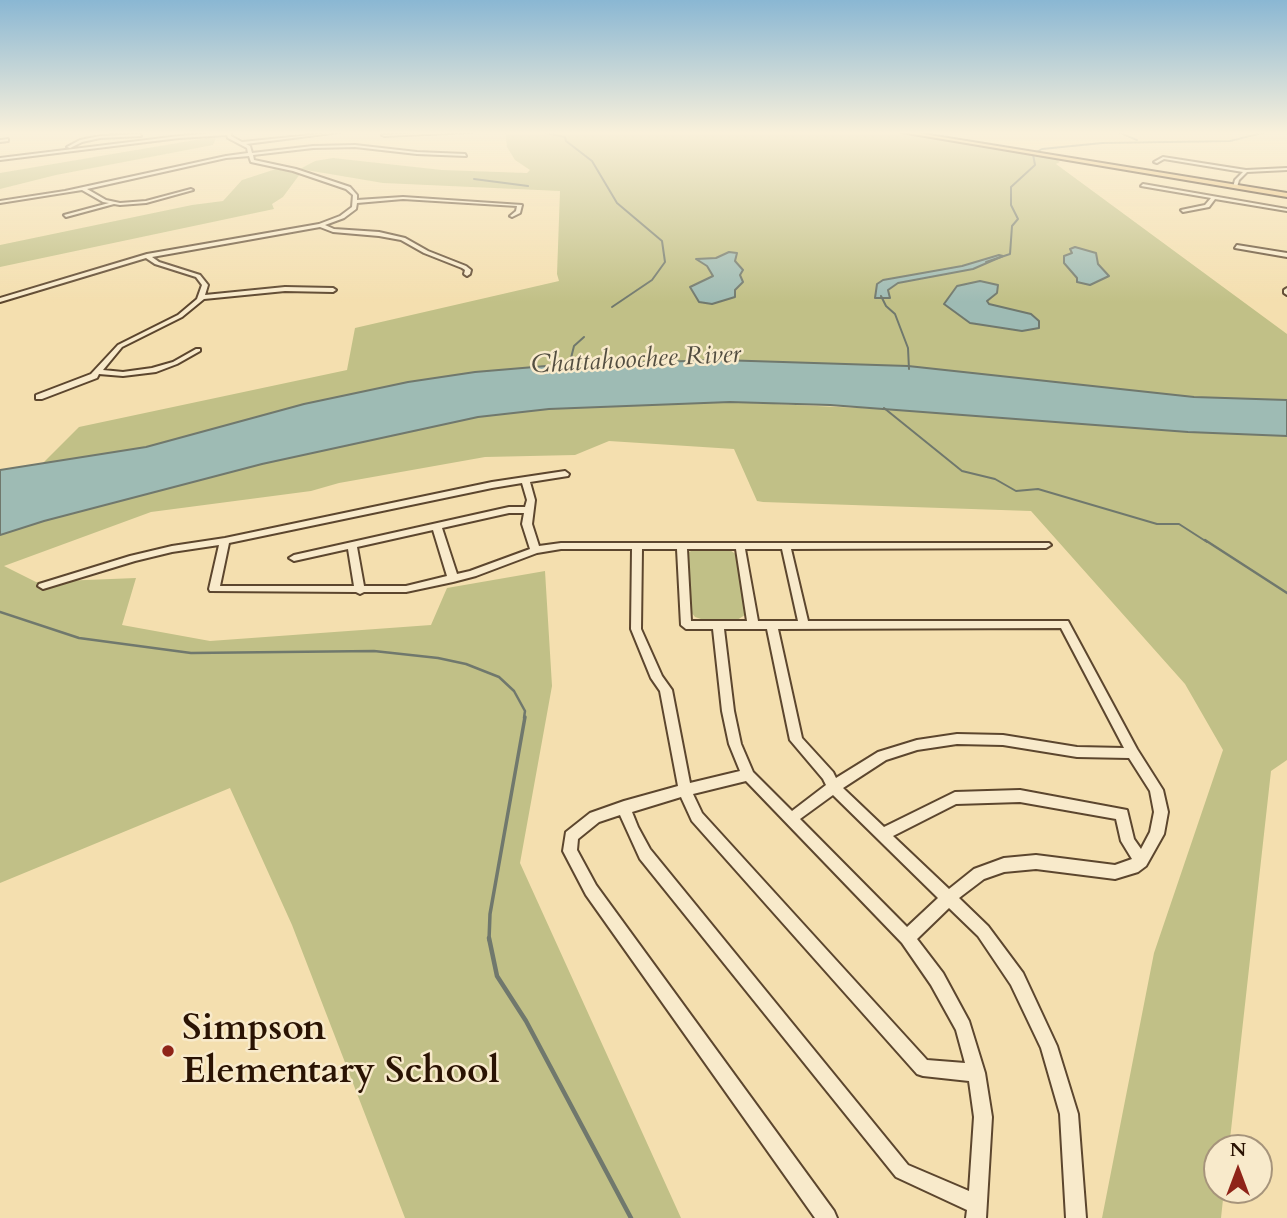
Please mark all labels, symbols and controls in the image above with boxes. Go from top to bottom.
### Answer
water label: Chattahoochee River [530,340,742,382]
place label: Simpson Elementary School [182,1008,499,1095]
marker: Simpson Elementary School [160,1043,176,1059]
north arrow [1203,1134,1273,1204]
text: N [1230,1137,1246,1163]

